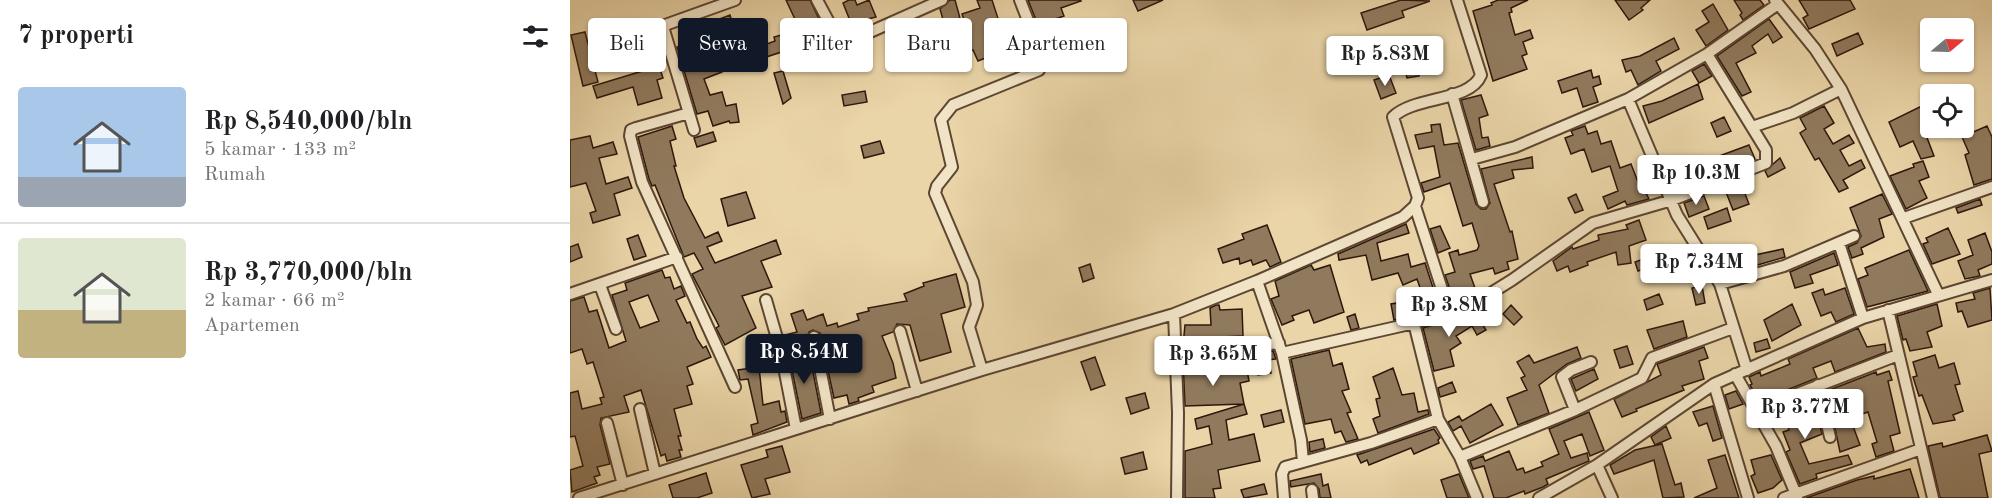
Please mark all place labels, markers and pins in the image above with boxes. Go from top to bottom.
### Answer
pin: Rp 5.83M [1323,36,1447,87]
pin: Rp 10.3M [1634,155,1758,206]
pin: Rp 7.34M [1637,244,1761,295]
pin: Rp 3.8M [1394,287,1504,338]
pin: Rp 8.54M [742,334,866,385]
pin: Rp 3.65M [1151,336,1275,387]
pin: Rp 3.77M [1743,389,1867,440]

